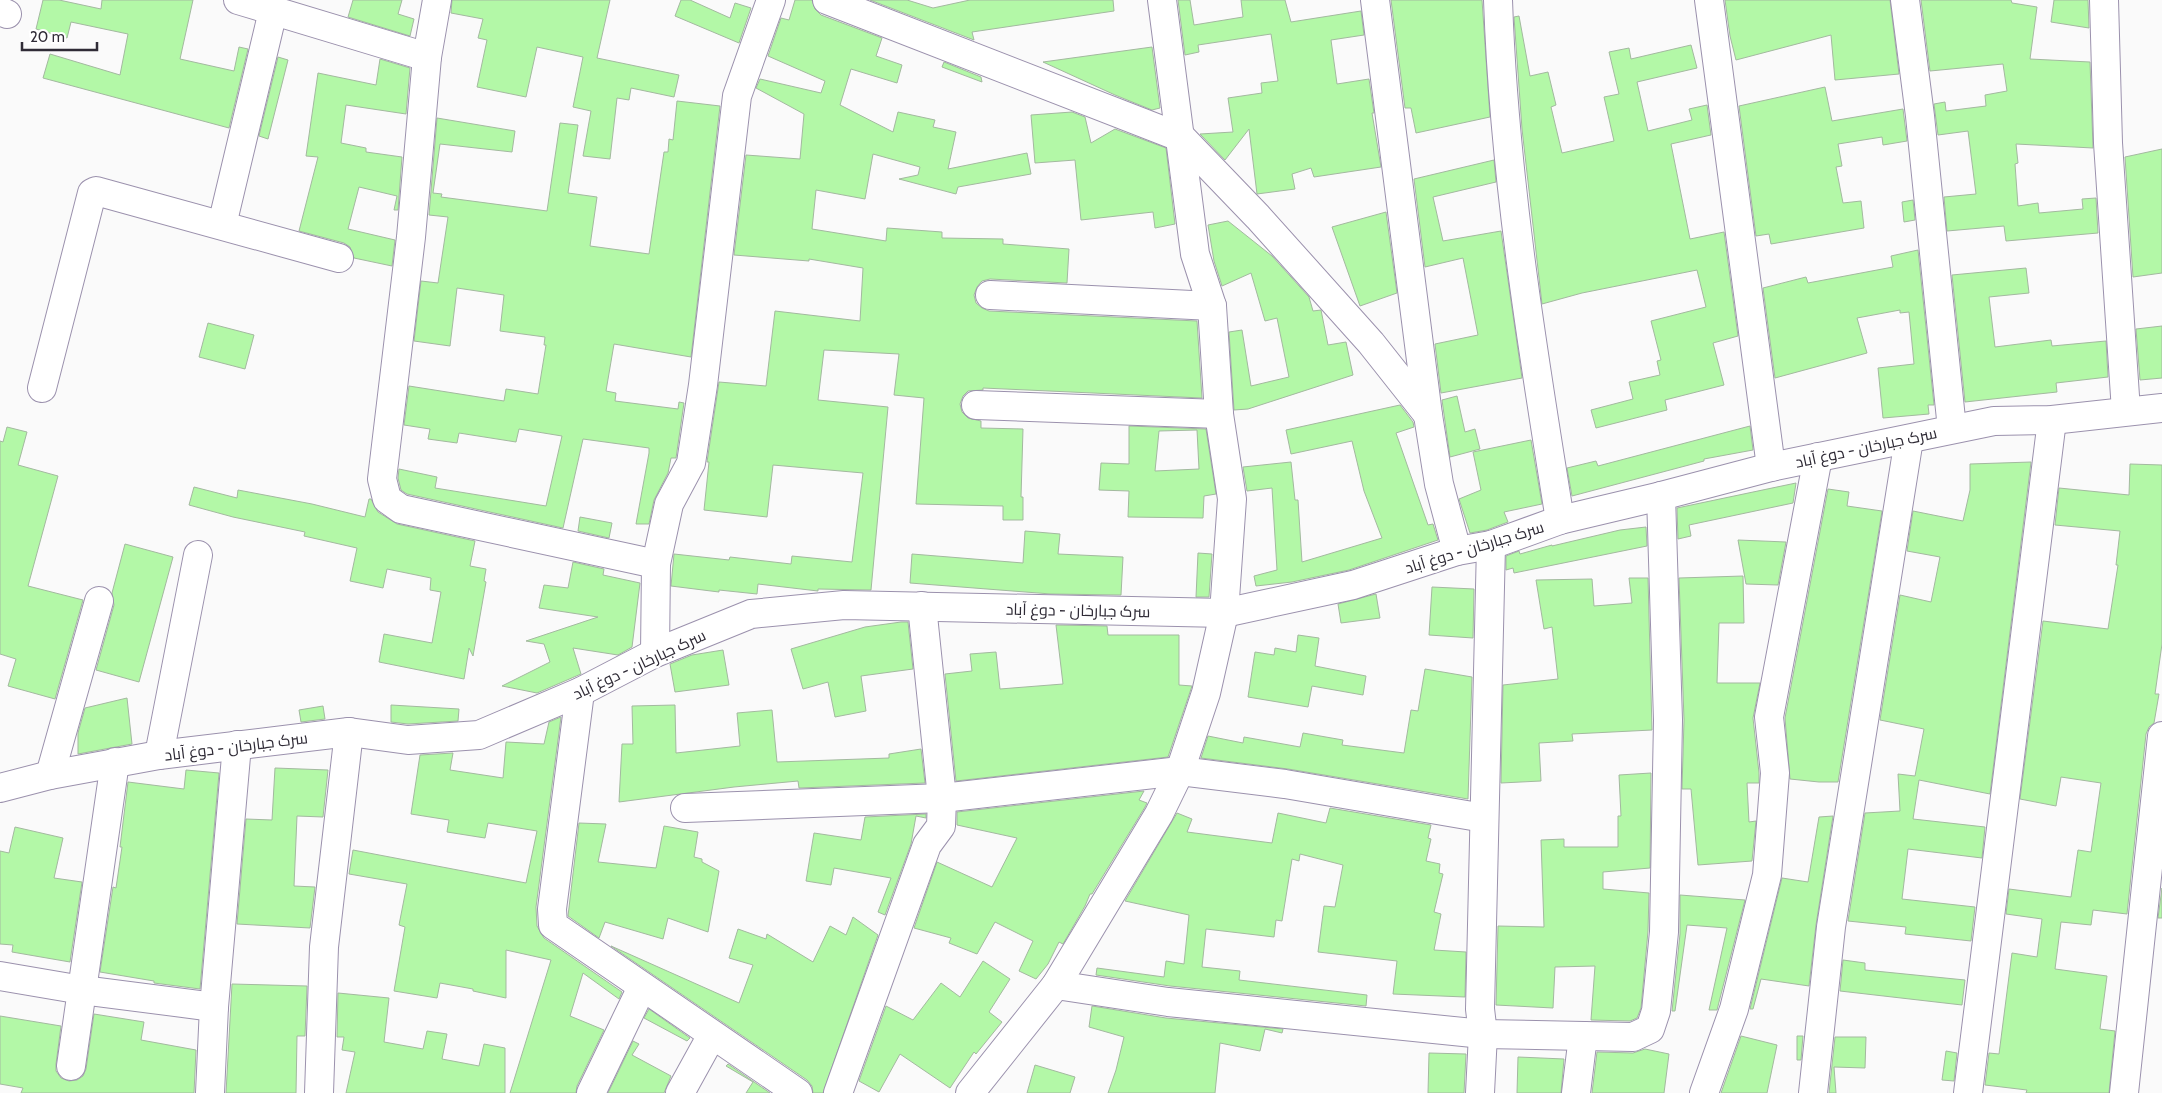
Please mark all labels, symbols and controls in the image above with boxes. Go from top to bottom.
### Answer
scale bar [22,20,98,52]
text: 20 m [30,28,65,46]
street label: سرک جبارخان - دوغ آباد [1793,423,1939,474]
street label: سرک جبارخان - دوغ آباد [1402,517,1547,580]
street label: سرک جبارخان - دوغ آباد [1006,600,1150,623]
street label: سرک جبارخان - دوغ آباد [570,625,710,705]
street label: سرک جبارخان - دوغ آباد [163,728,309,767]

